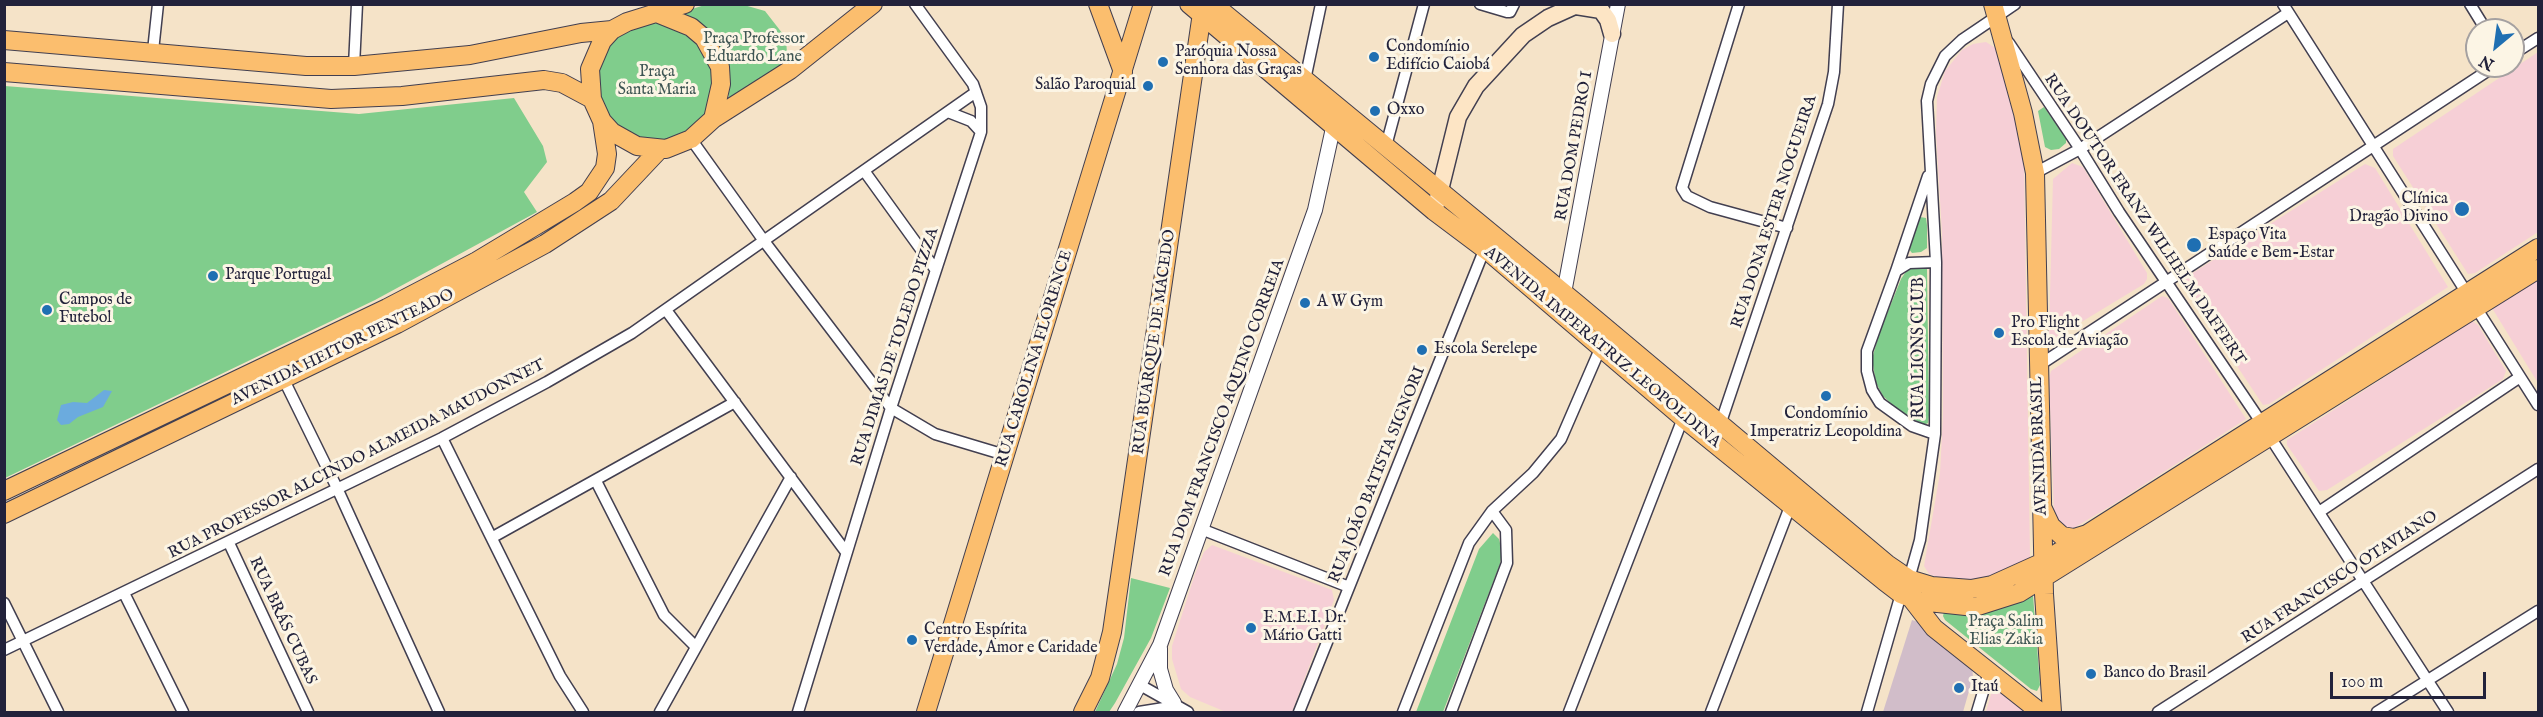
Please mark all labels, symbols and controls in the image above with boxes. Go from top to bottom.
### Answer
north arrow [2465,18,2525,78]
park label: Praça Professor Eduardo Lane [703,30,805,68]
place label: Condomínio Edifício Caiobá [1386,38,1490,76]
place label: Paróquia Nossa Senhora das Graças [1175,43,1302,81]
marker: Condomínio Edifício Caiobá [1367,50,1381,64]
text: N [2476,50,2498,74]
marker: Paróquia Nossa Senhora das Graças [1156,55,1170,69]
park label: Praça Santa Maria [618,63,696,101]
street label: RUA DOM PEDRO I [1552,70,1598,222]
street label: RUA DOUTOR FRANZ WILHELM DAFFERT [2039,71,2249,369]
place label: Salão Paroquial [1035,76,1136,96]
marker: Salão Paroquial [1141,79,1155,93]
street label: RUA DONA ESTER NOGUEIRA [1728,93,1822,331]
place label: Oxxo [1387,101,1424,121]
marker: Oxxo [1368,104,1382,118]
place label: Clínica Dragão Divino [2349,190,2448,228]
marker: Clínica Dragão Divino [2453,200,2471,218]
street label: RUA DIMAS DE TOLEDO PIZZA [848,226,944,468]
place label: Espaço Vita Saúde e Bem-Estar [2208,226,2334,264]
street label: RUA BUARQUE DE MACEDO [1130,228,1180,456]
marker: Espaço Vita Saúde e Bem-Estar [2185,236,2203,254]
street label: AVENIDA IMPERATRIZ LEOPOLDINA [1480,243,1724,453]
street label: RUA CAROLINA FLORENCE [993,248,1077,470]
street label: RUA DOM FRANCISCO AQUINO CORREIA [1156,257,1290,579]
place label: Parque Portugal [225,266,331,286]
marker: Parque Portugal [206,269,220,283]
street label: RUA LIONS CLUB [1910,277,1930,419]
street label: AVENIDA HEITOR PENTEADO [229,286,457,410]
place label: Campos de Futebol [59,291,132,329]
place label: A W Gym [1317,293,1383,313]
marker: A W Gym [1298,296,1312,310]
marker: Campos de Futebol [40,303,54,317]
place label: Pro Flight Escola de Aviação [2011,314,2128,352]
marker: Pro Flight Escola de Aviação [1992,326,2006,340]
place label: Escola Serelepe [1434,340,1537,360]
marker: Escola Serelepe [1415,343,1429,357]
street label: RUA PROFESSOR ALCINDO ALMEIDA MAUDONNET [165,356,549,564]
street label: RUA JOÃO BATISTA SIGNORI [1326,364,1430,586]
street label: AVENIDA BRASIL [2028,376,2052,516]
marker: Condomínio Imperatriz Leopoldina [1819,389,1833,403]
place label: Condomínio Imperatriz Leopoldina [1750,405,1902,443]
street label: RUA FRANCISCO OTAVIANO [2238,507,2442,649]
street label: RUA BRÁS CUBAS [244,554,320,688]
place label: E.M.E.I. Dr. Mário Gatti [1263,609,1346,647]
park label: Praça Salim Elias Zakia [1968,613,2044,651]
place label: Centro Espírita Verdade, Amor e Caridade [924,621,1098,659]
marker: E.M.E.I. Dr. Mário Gatti [1244,621,1258,635]
marker: Centro Espírita Verdade, Amor e Caridade [905,633,919,647]
scale bar [2333,660,2489,698]
place label: Banco do Brasil [2103,664,2206,684]
marker: Banco do Brasil [2084,667,2098,681]
text: 100 m [2341,671,2383,694]
place label: Itaú [1971,678,1998,698]
marker: Itaú [1952,681,1966,695]

